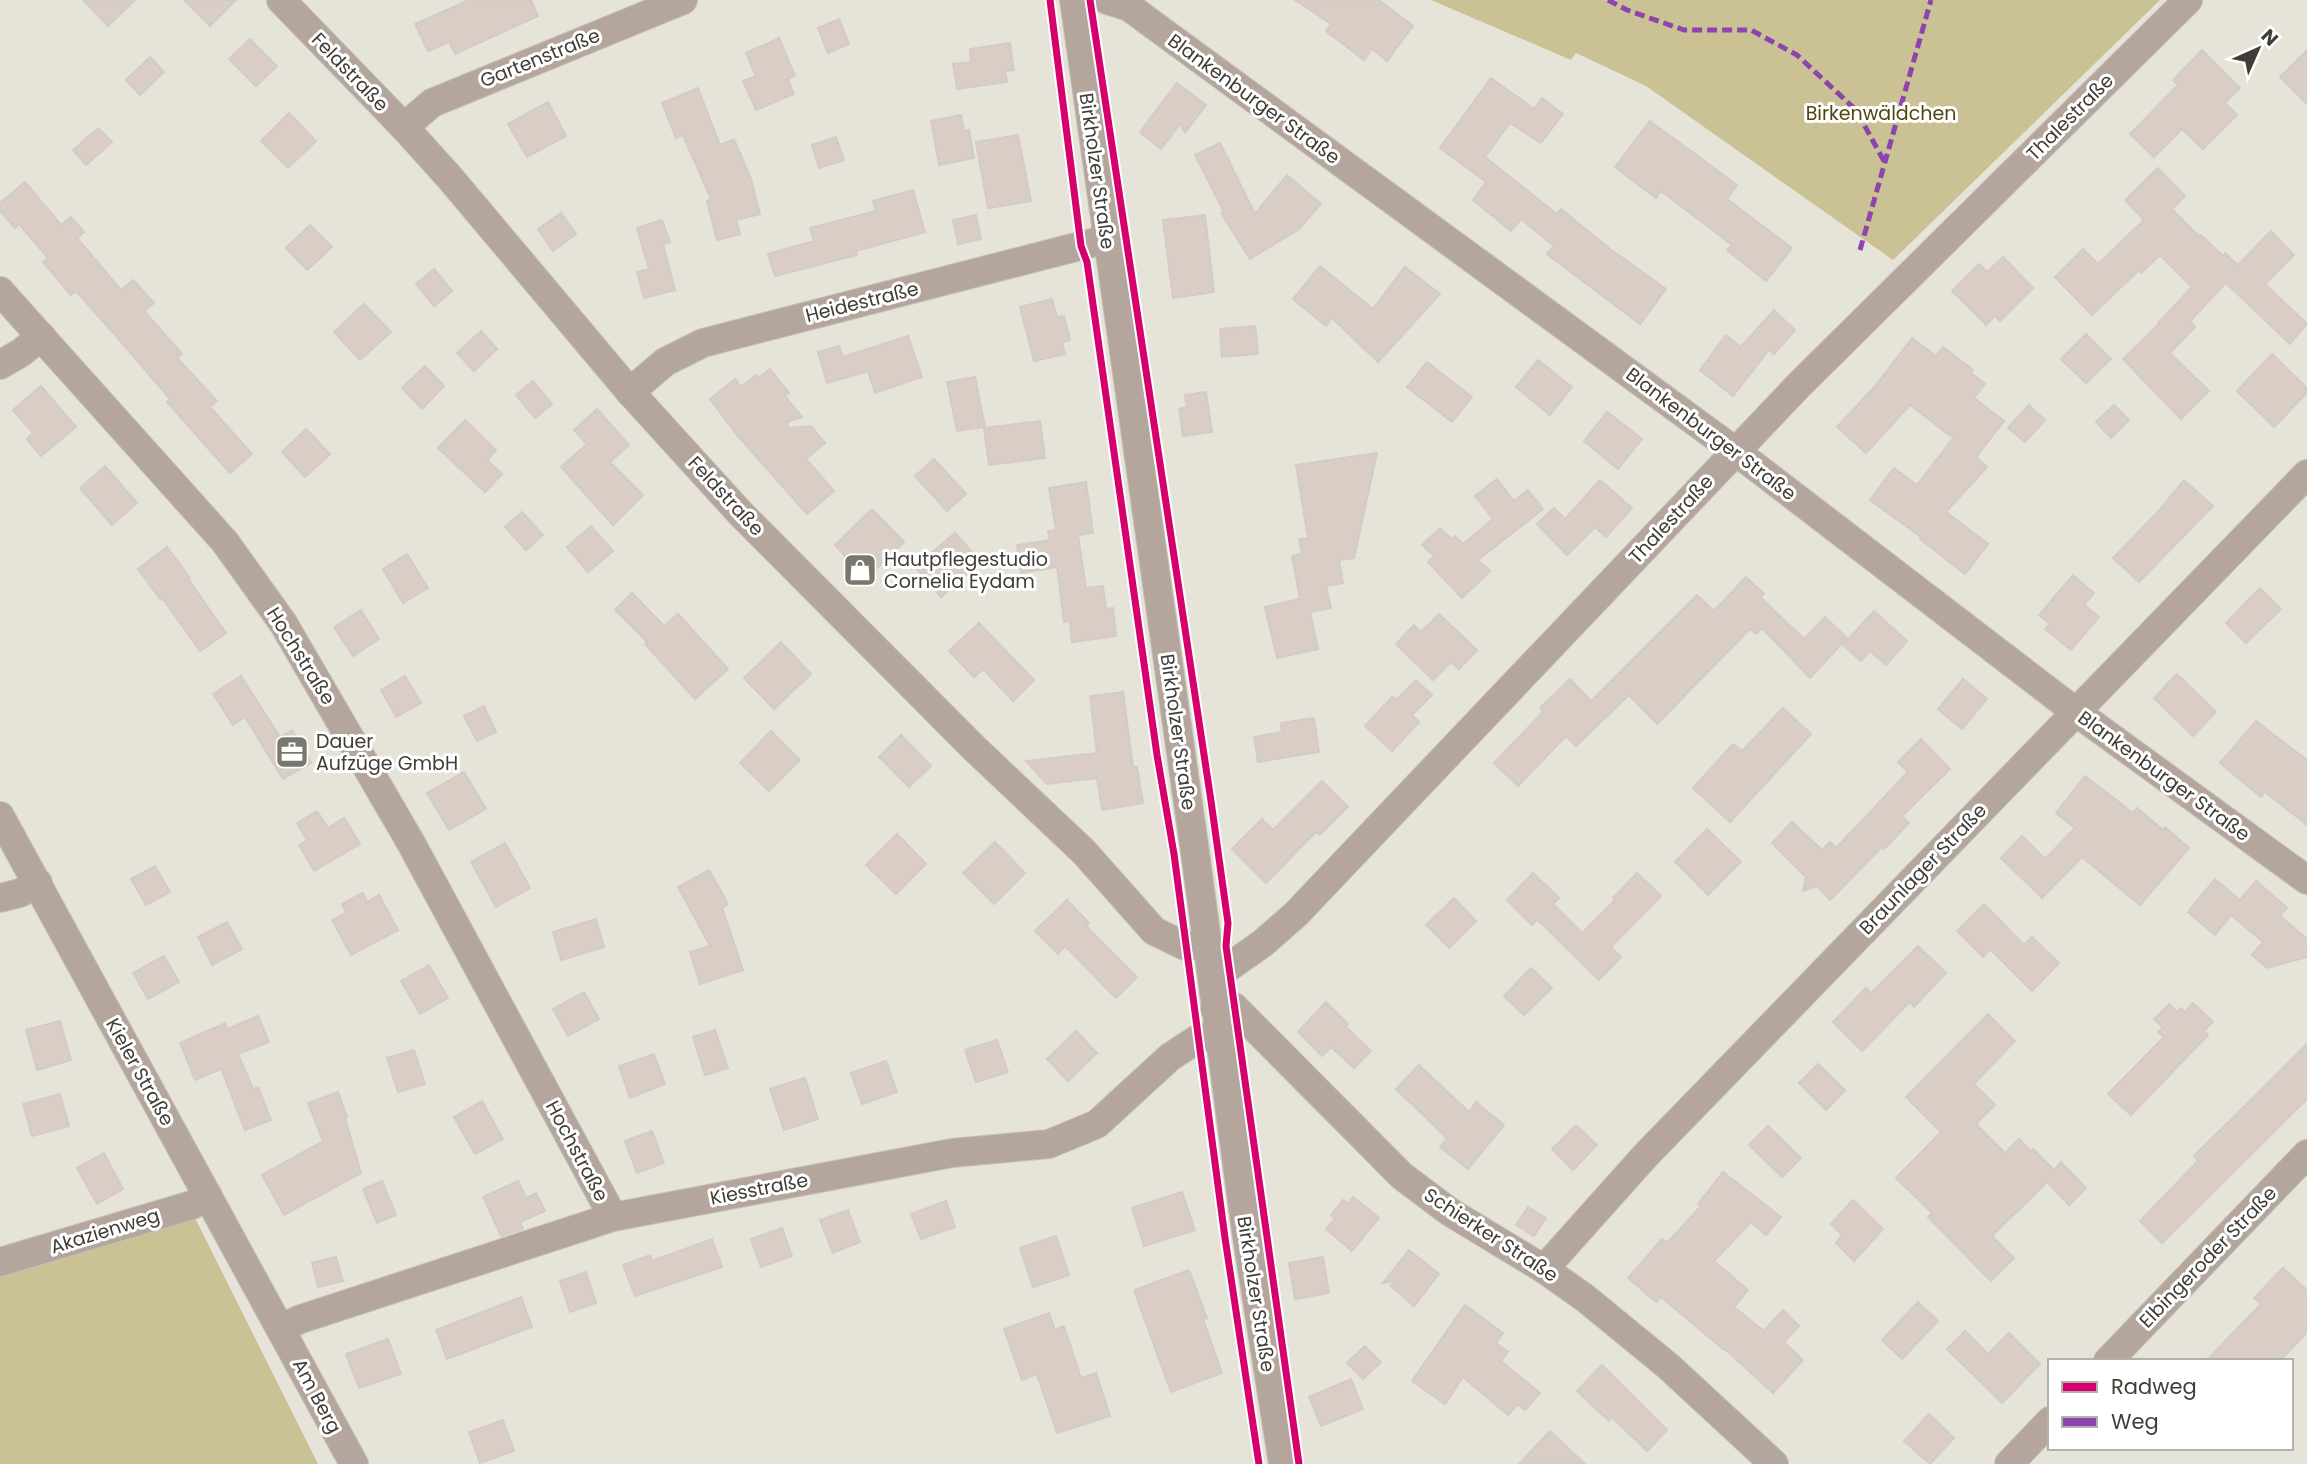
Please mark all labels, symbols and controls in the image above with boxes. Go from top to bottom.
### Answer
north arrow [2223,14,2293,84]
street label: Gartenstraße [476,22,604,94]
text: N [2255,23,2284,52]
street label: Feldstraße [305,27,395,117]
street label: Blankenburger Straße [1162,27,1346,171]
street label: Thalestraße [2020,67,2120,167]
street label: Birkholzer Straße [1073,91,1121,251]
park label: Birkenwäldchen [1806,100,1956,127]
street label: Heidestraße [803,275,921,329]
street label: Blankenburger Straße [1620,361,1802,507]
street label: Feldstraße [682,450,770,542]
street label: Thalestraße [1623,468,1719,570]
place label: Hautpflegestudio Cornelia Eydam [884,546,1048,595]
shop icon: Hautpflegestudio Cornelia Eydam [841,551,879,589]
street label: Hochstraße [260,602,342,710]
street label: Birkholzer Straße [1154,652,1202,812]
street label: Blankenburger Straße [2072,704,2256,848]
place label: Dauer Aufzüge GmbH [316,728,458,777]
office icon: Dauer Aufzüge GmbH [273,733,311,771]
street label: Braunlager Straße [1853,797,1993,941]
street label: Kieler Straße [99,1013,181,1131]
street label: Hochstraße [539,1096,615,1206]
street label: Kiesstraße [708,1166,810,1212]
street label: Elbingeroder Straße [2133,1180,2283,1334]
street label: Schierker Straße [1419,1182,1563,1288]
street label: Akazienweg [47,1202,163,1260]
street label: Birkholzer Straße [1230,1214,1282,1374]
street label: Am Berg [286,1354,348,1438]
legend [2048,1359,2293,1450]
text: Radweg [2111,1372,2197,1401]
text: Weg [2111,1407,2159,1436]

